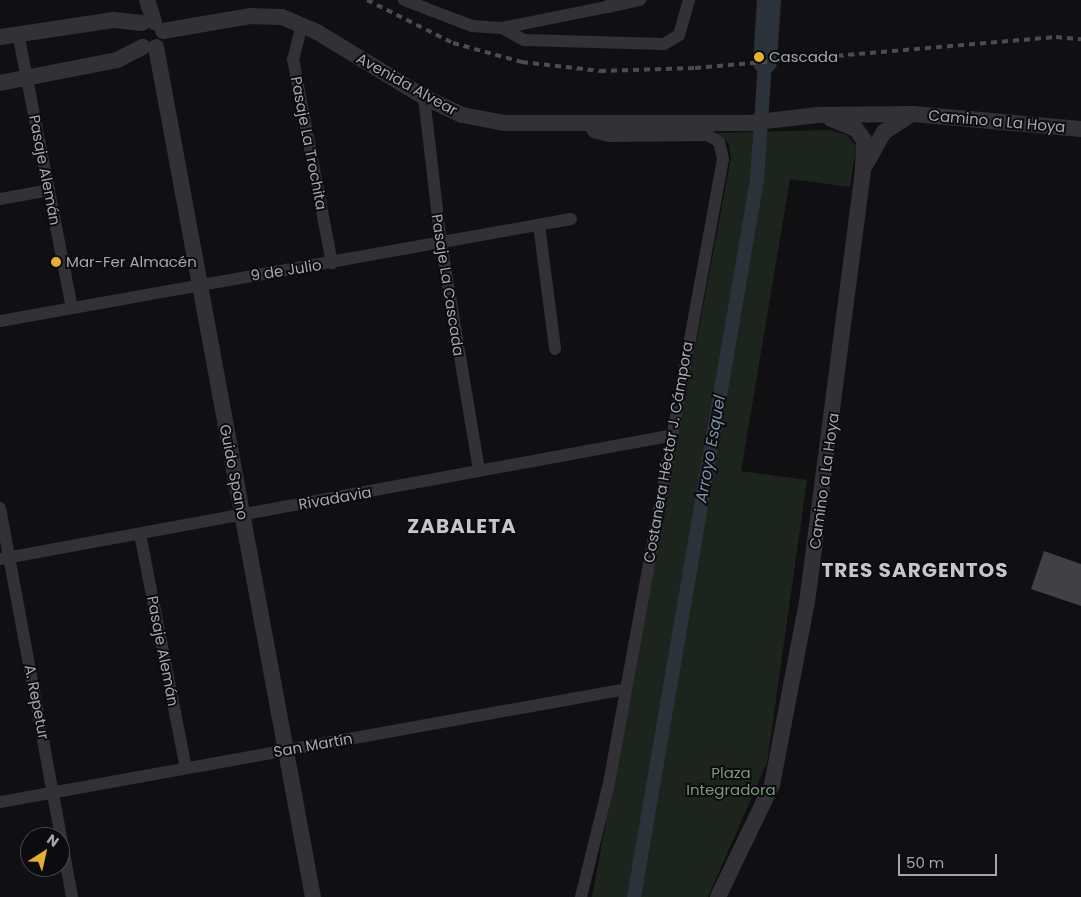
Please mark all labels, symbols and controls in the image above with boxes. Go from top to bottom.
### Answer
place label: Cascada [769,48,838,66]
street label: Avenida Alvear [353,49,461,119]
marker: Cascada [753,51,765,63]
street label: Pasaje La Trochita [287,75,331,211]
street label: Camino a La Hoya [928,106,1066,136]
street label: Pasaje Alemán [25,113,65,227]
street label: Pasaje La Cascada [428,213,468,357]
place label: Mar-Fer Almacén [66,253,197,271]
marker: Mar-Fer Almacén [50,256,62,268]
street label: 9 de Julio [249,256,323,284]
street label: Costanera Héctor J. Cámpora [640,340,696,564]
water label: Arroyo Esquel [692,394,730,504]
street label: Camino a La Hoya [806,412,842,550]
street label: Guido Spano [216,423,252,521]
street label: Rivadavia [297,483,373,513]
district label: ZABALETA [406,514,518,538]
district label: TRES SARGENTOS [820,558,1010,582]
street label: Pasaje Alemán [143,594,183,708]
street label: A. Repetur [21,663,53,741]
street label: San Martín [272,729,354,761]
park label: Plaza Integradora [686,763,776,798]
north arrow [20,827,70,877]
text: N [43,829,63,852]
scale bar [901,844,1000,876]
text: 50 m [906,852,944,873]

